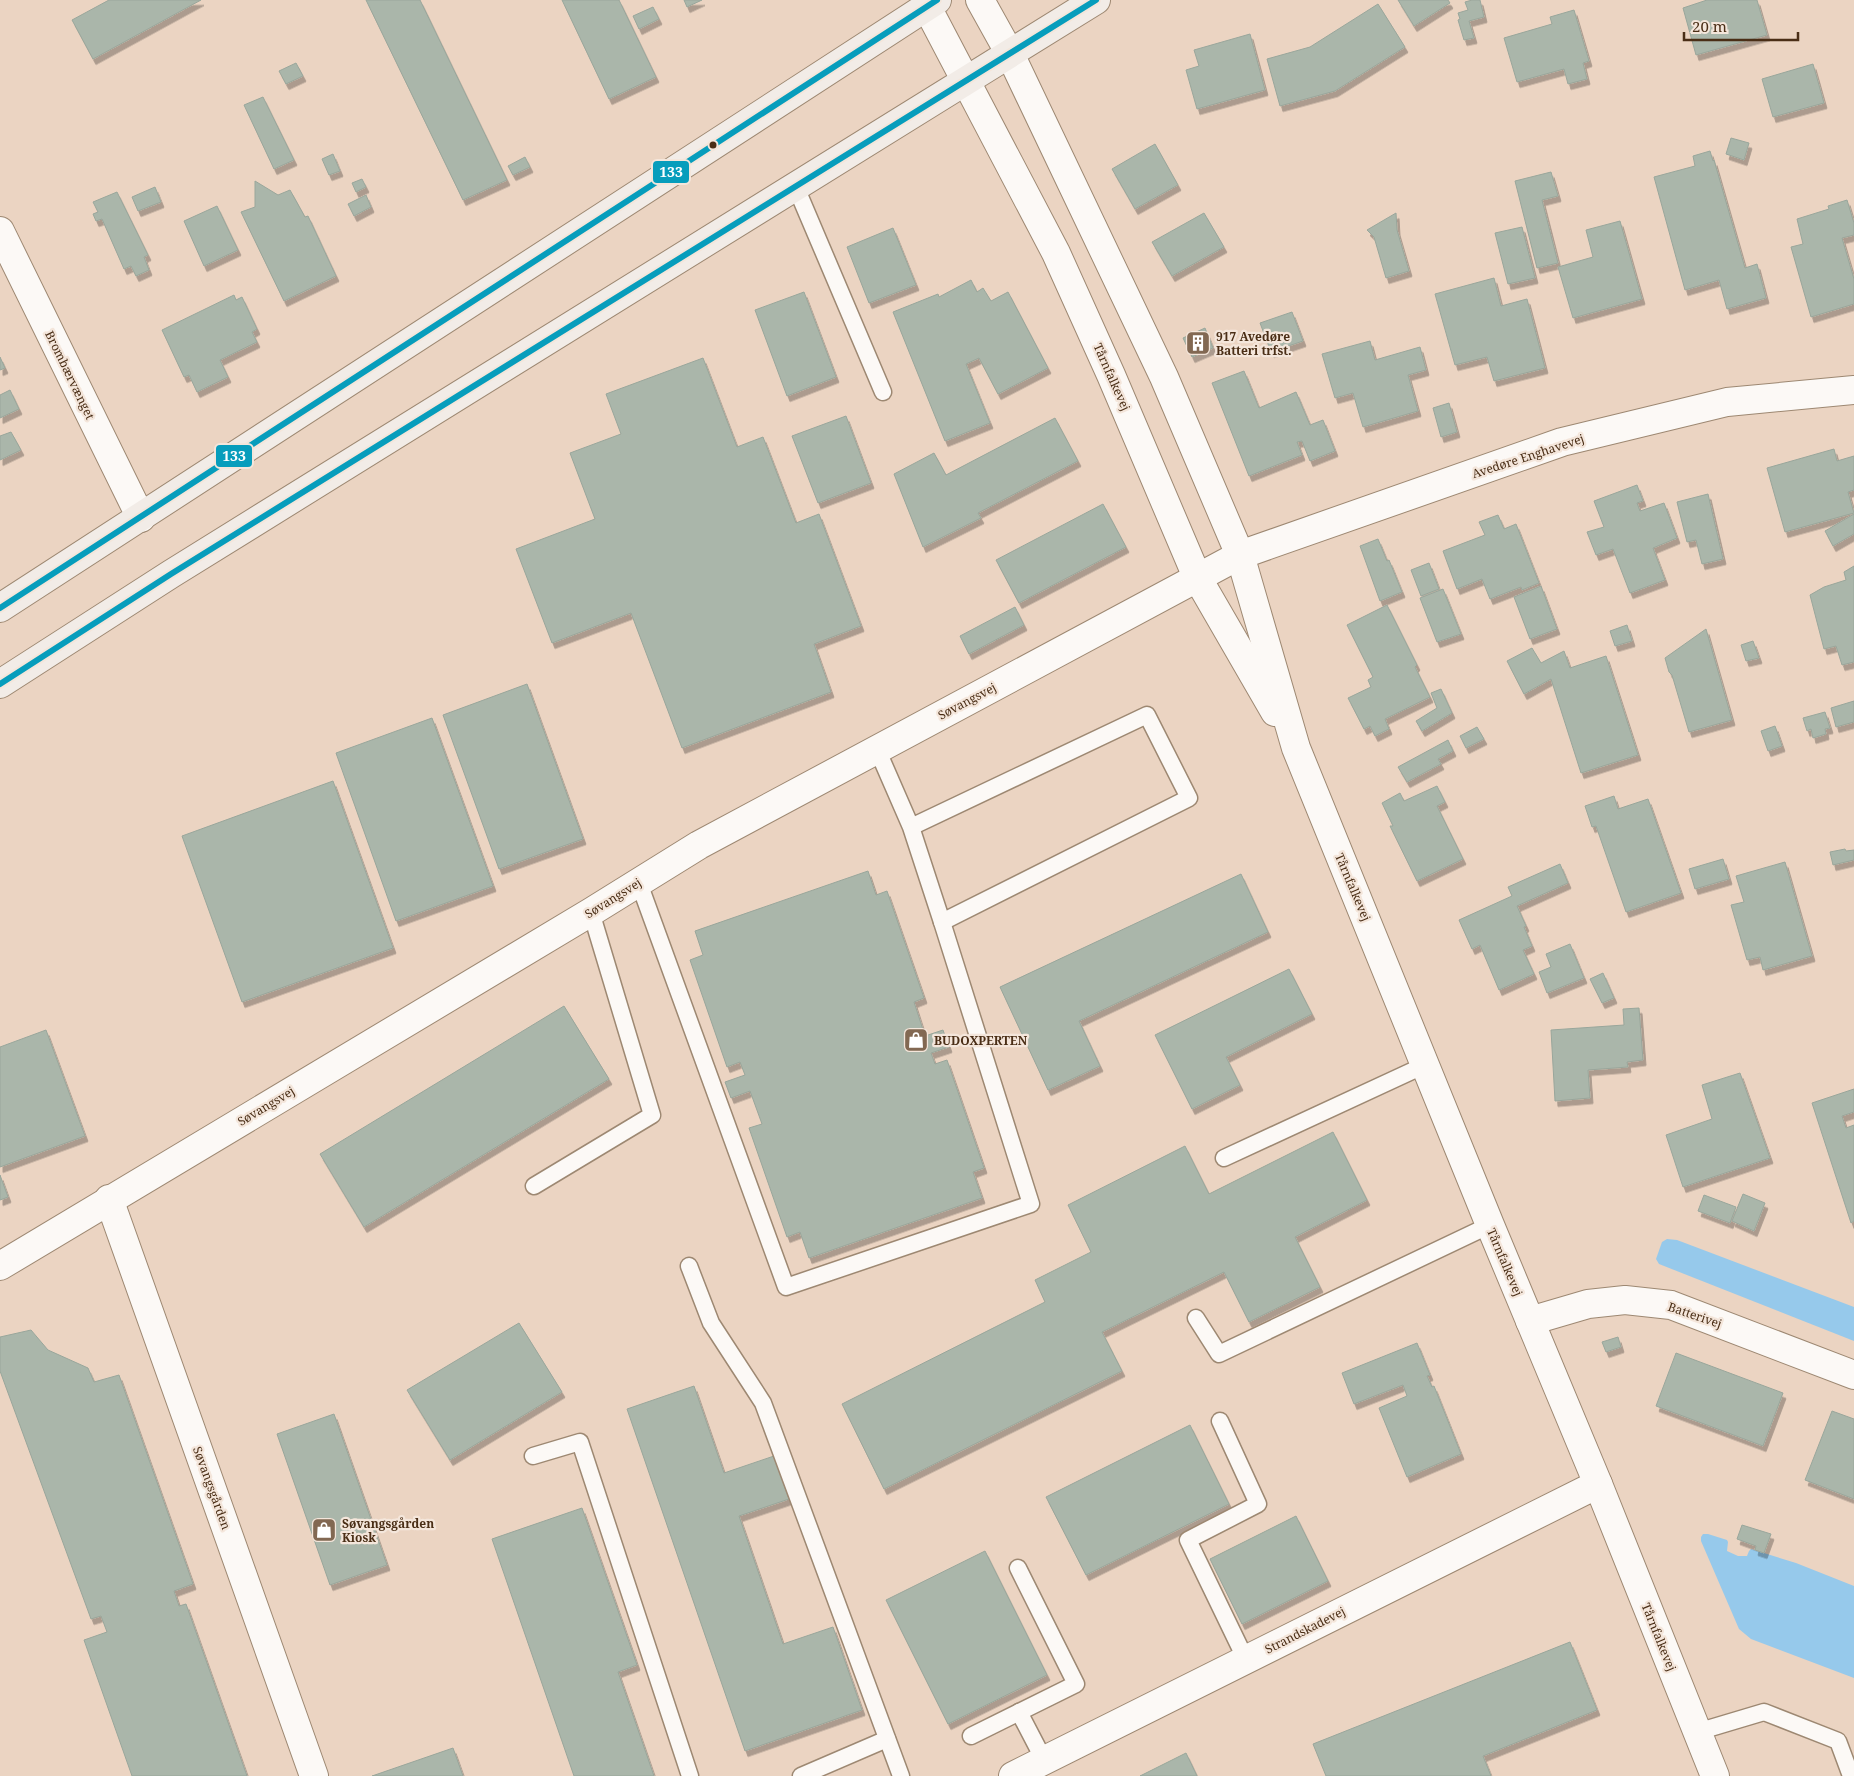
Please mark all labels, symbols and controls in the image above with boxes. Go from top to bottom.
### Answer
scale bar [1684,10,1798,42]
text: 20 m [1692,16,1727,36]
unlabelled marker [708,140,718,150]
line badge: 133 [652,160,690,184]
text: 133 [659,162,683,181]
street label: Brombærvænget [41,328,99,422]
place label: 917 Avedøre Batteri trfst. [1216,328,1292,359]
building icon: 917 Avedøre Batteri trfst. [1185,330,1211,356]
street label: Tårnfalkevej [1090,341,1134,413]
street label: Avedøre Enghavevej [1470,430,1586,482]
line badge: 133 [215,444,253,468]
text: 133 [222,446,246,465]
street label: Søvangsvej [935,679,999,723]
street label: Tårnfalkevej [1331,850,1375,924]
street label: Søvangsvej [581,874,645,922]
shop icon: BUDOXPERTEN [903,1027,929,1053]
place label: BUDOXPERTEN [934,1032,1028,1049]
street label: Søvangsvej [234,1082,298,1130]
street label: Tårnfalkevej [1483,1225,1527,1299]
street label: Batterivej [1666,1298,1724,1332]
street label: Søvangsgården [189,1444,235,1532]
place label: Søvangsgården Kiosk [342,1515,434,1546]
shop icon: Søvangsgården Kiosk [311,1517,337,1543]
street label: Tårnfalkevej [1638,1600,1680,1674]
street label: Strandskadevej [1262,1602,1348,1658]

